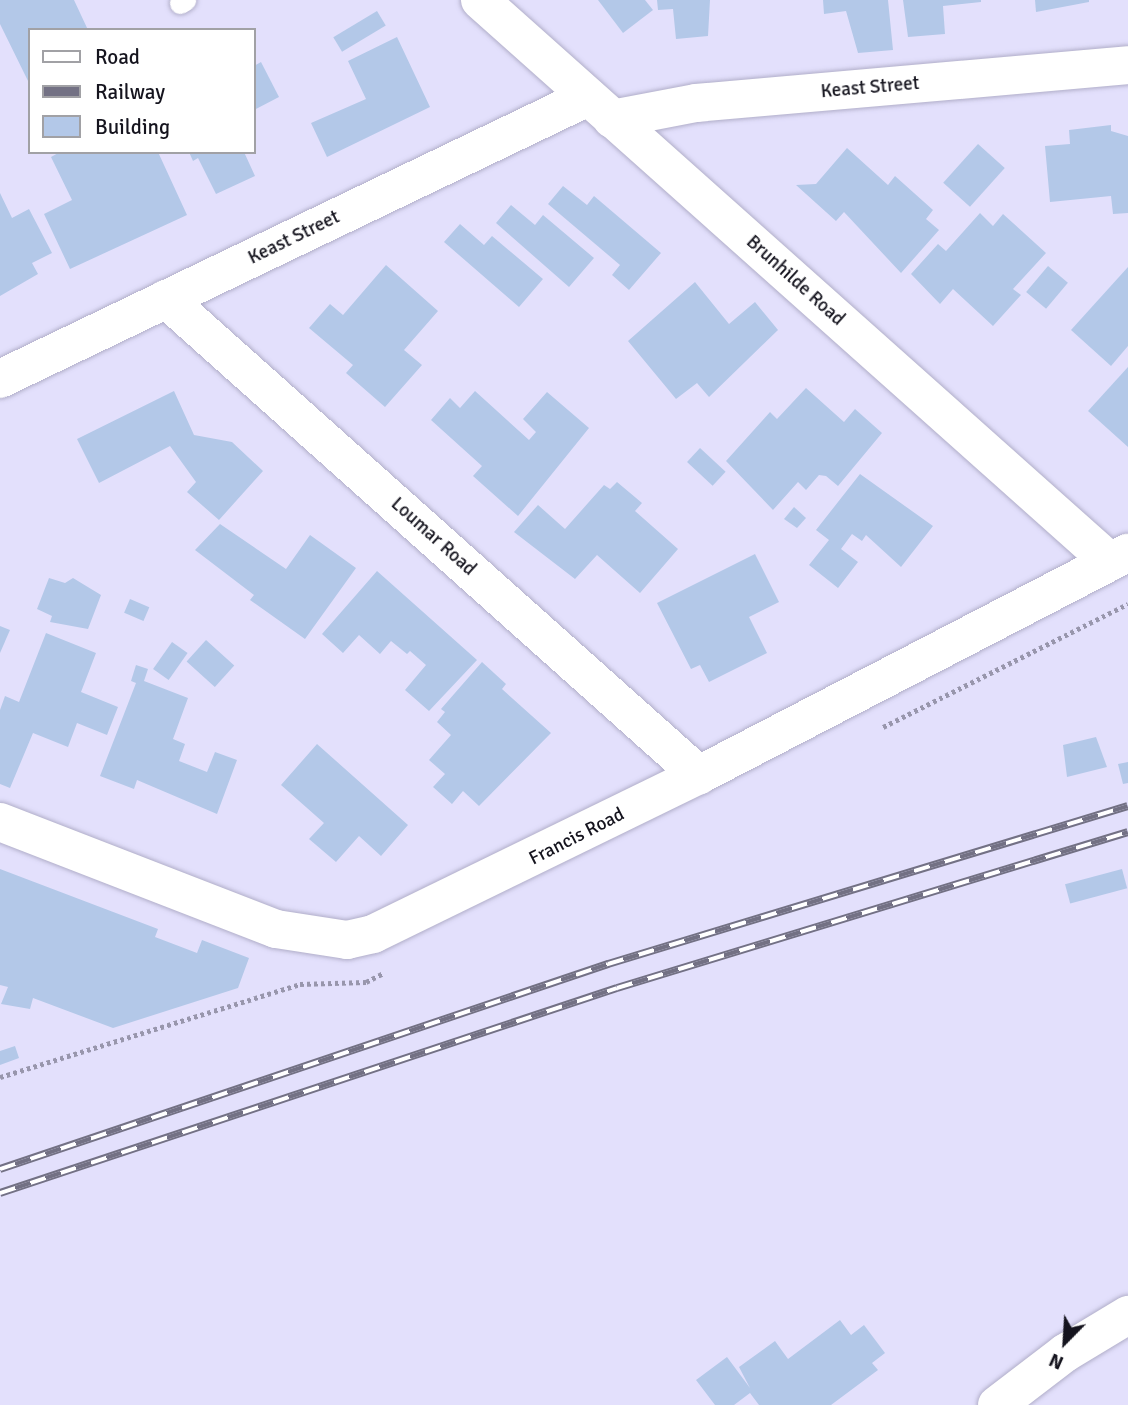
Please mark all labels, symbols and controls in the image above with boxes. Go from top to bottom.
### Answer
legend [28,28,256,154]
text: Road [95,44,140,70]
street label: Keast Street [820,72,920,104]
text: Railway [95,79,165,105]
text: Building [95,114,170,140]
street label: Keast Street [245,206,343,270]
street label: Brunhilde Road [741,231,849,331]
street label: Loumar Road [386,493,480,581]
street label: Francis Road [526,803,628,871]
north arrow [1030,1307,1100,1377]
text: N [1046,1348,1067,1375]

